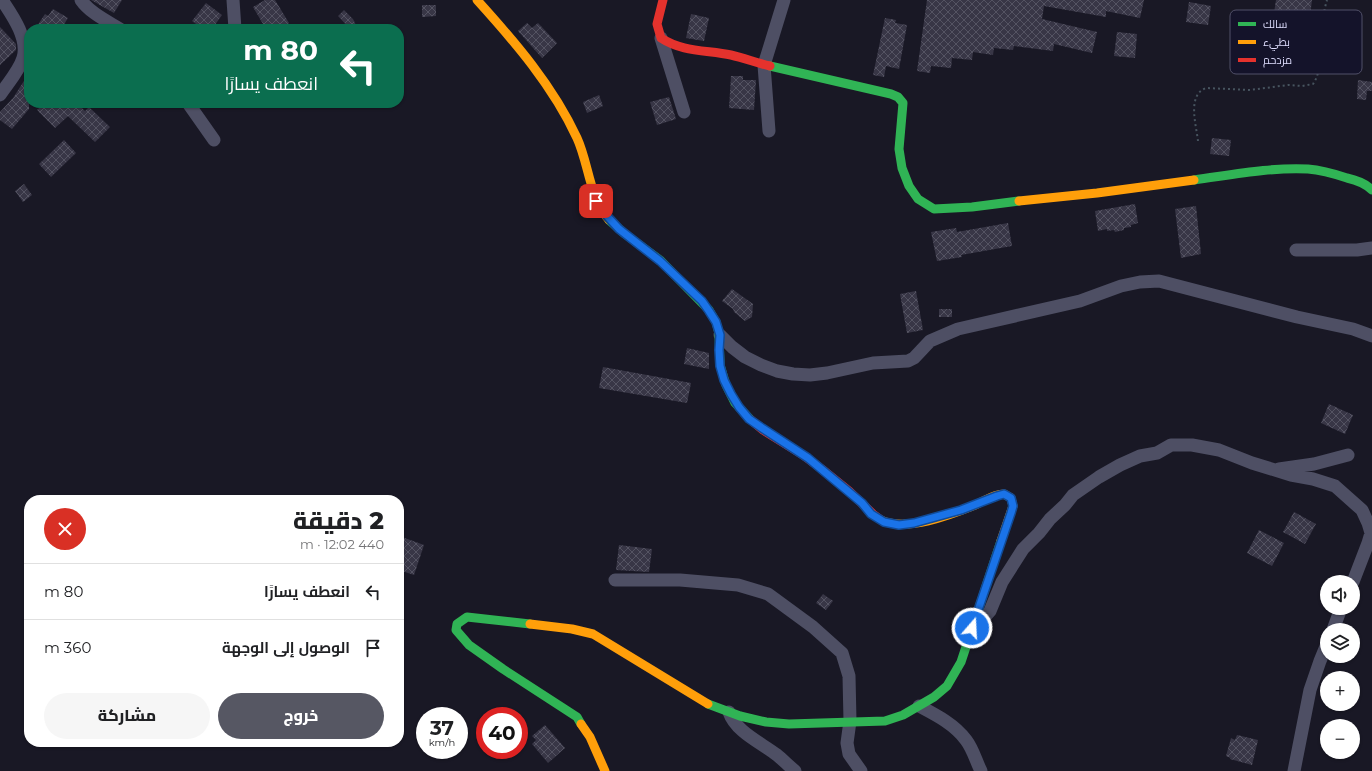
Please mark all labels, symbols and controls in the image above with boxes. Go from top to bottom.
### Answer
legend [1230,10,1362,74]
text: سالك [1263,17,1287,31]
text: 80 m [243,33,318,67]
text: بطيء [1263,35,1290,51]
icon: left [332,40,384,92]
text: مزدحم [1263,53,1292,68]
text: انعطف يسارًا [225,73,318,95]
pin [579,184,613,218]
icon: arrive [585,190,607,212]
text: 2 دقيقة [293,506,384,535]
button: close [44,508,86,550]
text: 440 m · 12:02 [300,536,384,552]
map controls [1320,575,1360,759]
button: sound [1320,575,1360,615]
icon: left [362,581,384,603]
text: 80 m [44,582,83,601]
text: انعطف يسارًا [264,582,350,601]
position arrow [951,607,993,649]
button: layers [1320,623,1360,663]
icon: arrive [362,637,384,659]
text: 360 m [44,638,91,657]
text: الوصول إلى الوجهة [222,638,350,657]
button: + [1320,671,1360,711]
button: مشاركة [44,693,210,739]
button: خروج [218,693,384,739]
speed limit sign: 40 [476,707,528,759]
text: 37 [430,716,454,740]
button: − [1320,719,1360,759]
text: km/h [429,736,455,749]

